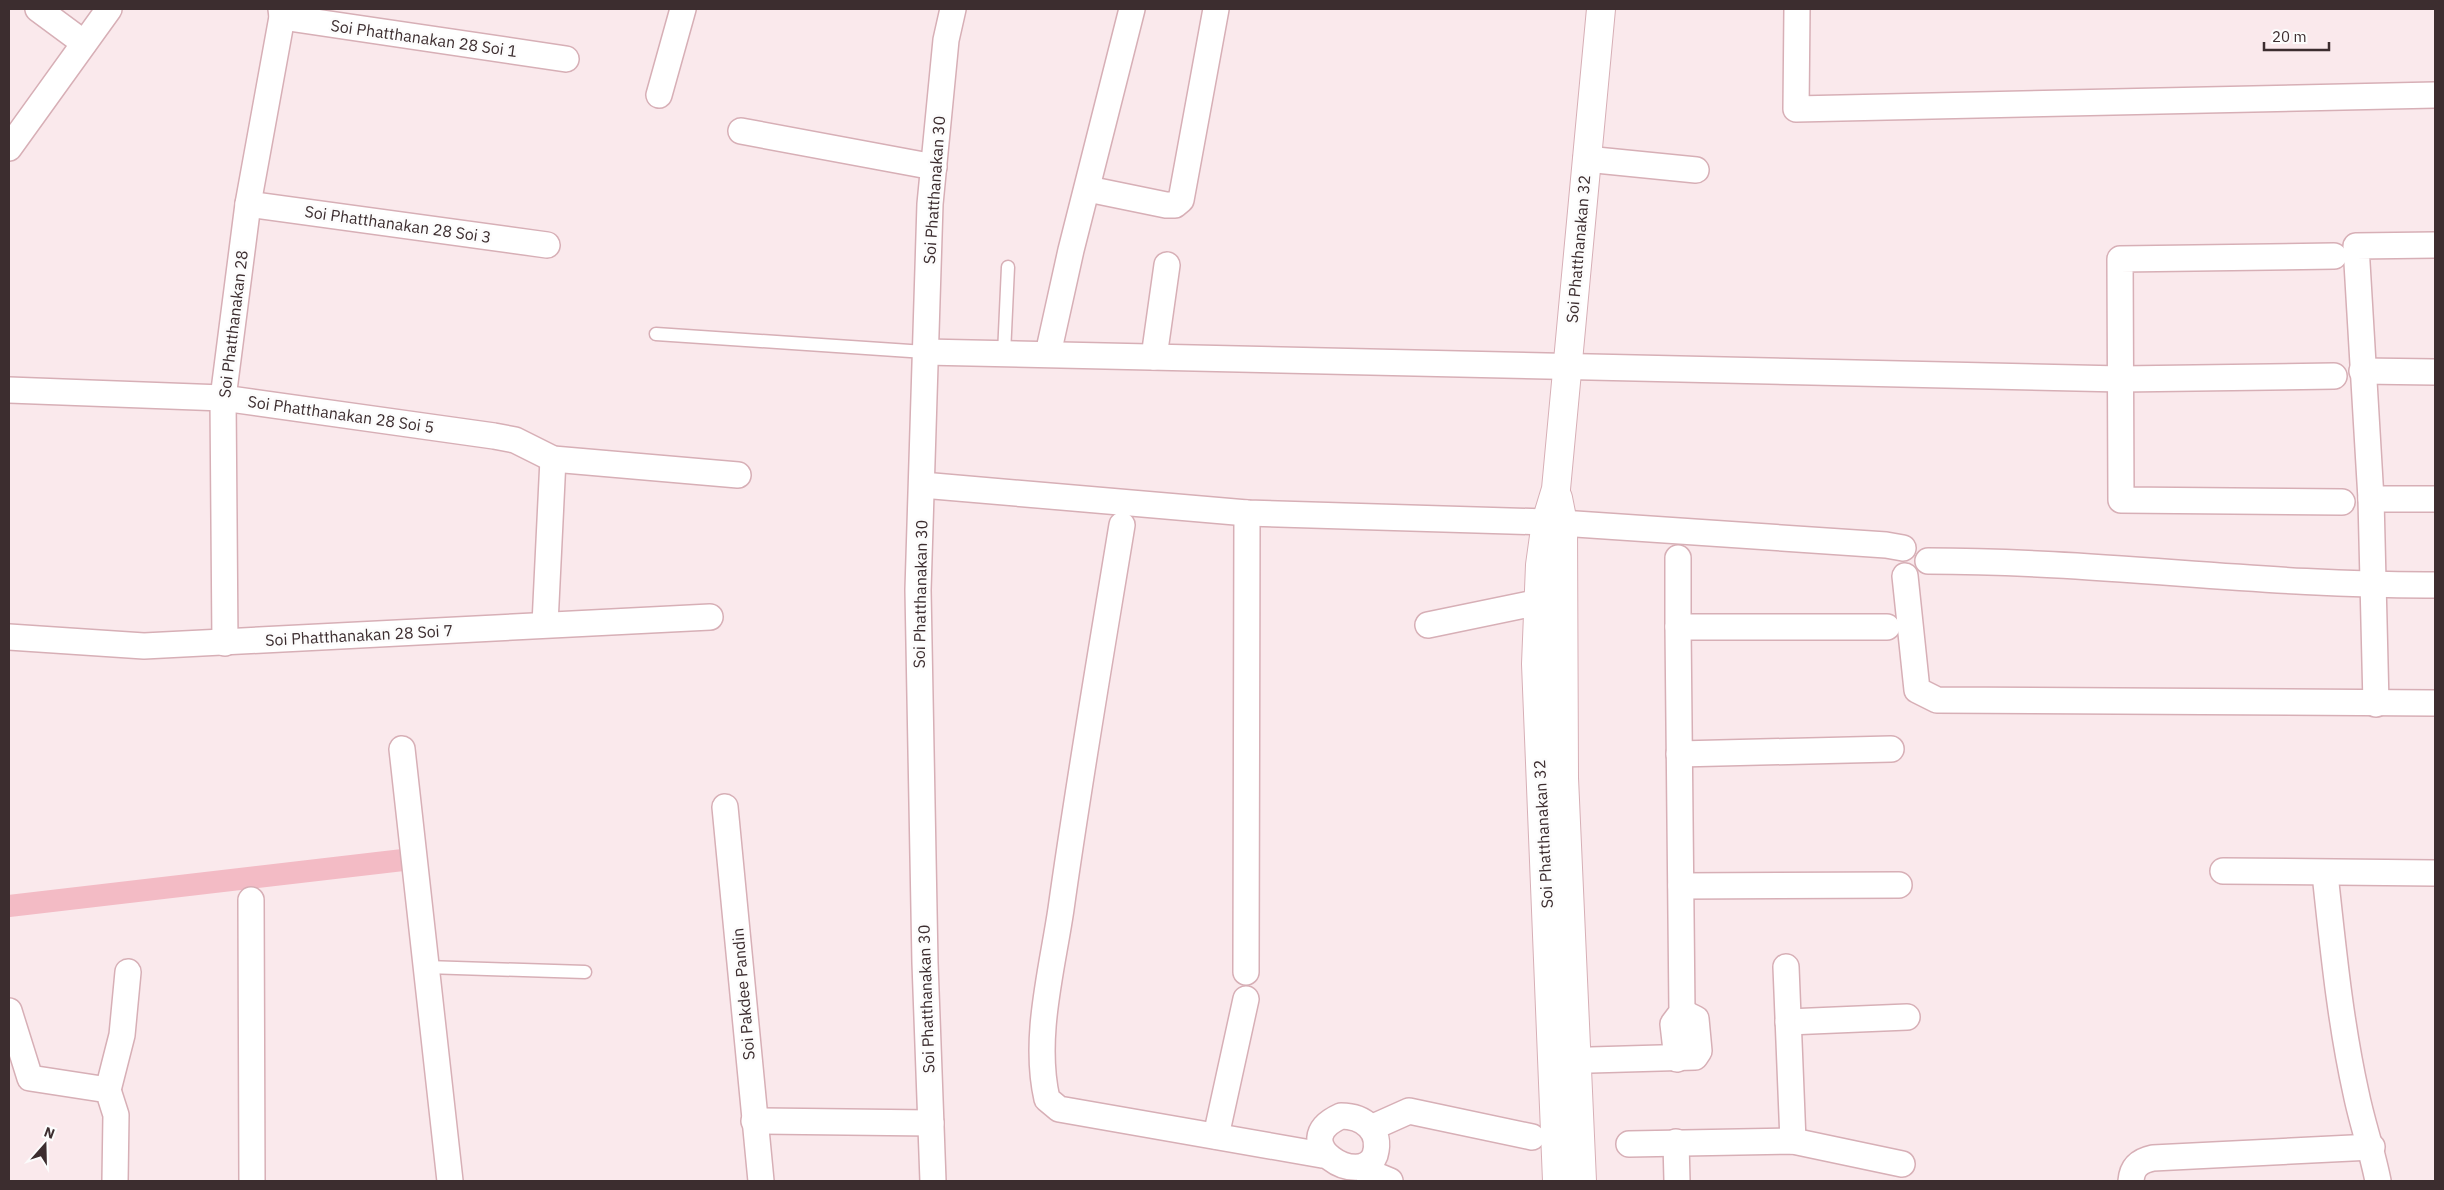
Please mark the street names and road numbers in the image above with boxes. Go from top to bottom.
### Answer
street label: Soi Phatthanakan 28 Soi 1 [329,15,519,61]
street label: Soi Phatthanakan 30 [919,115,949,265]
street label: Soi Phatthanakan 32 [1562,174,1594,324]
street label: Soi Phatthanakan 28 Soi 3 [303,201,493,247]
street label: Soi Phatthanakan 28 [214,249,252,399]
street label: Soi Phatthanakan 28 Soi 5 [246,391,436,437]
street label: Soi Phatthanakan 30 [909,519,931,669]
street label: Soi Phatthanakan 28 Soi 7 [265,620,453,650]
street label: Soi Phatthanakan 32 [1529,759,1557,909]
street label: Soi Phatthanakan 30 [913,924,939,1074]
street label: Soi Pakdee Pandin [727,927,759,1061]

